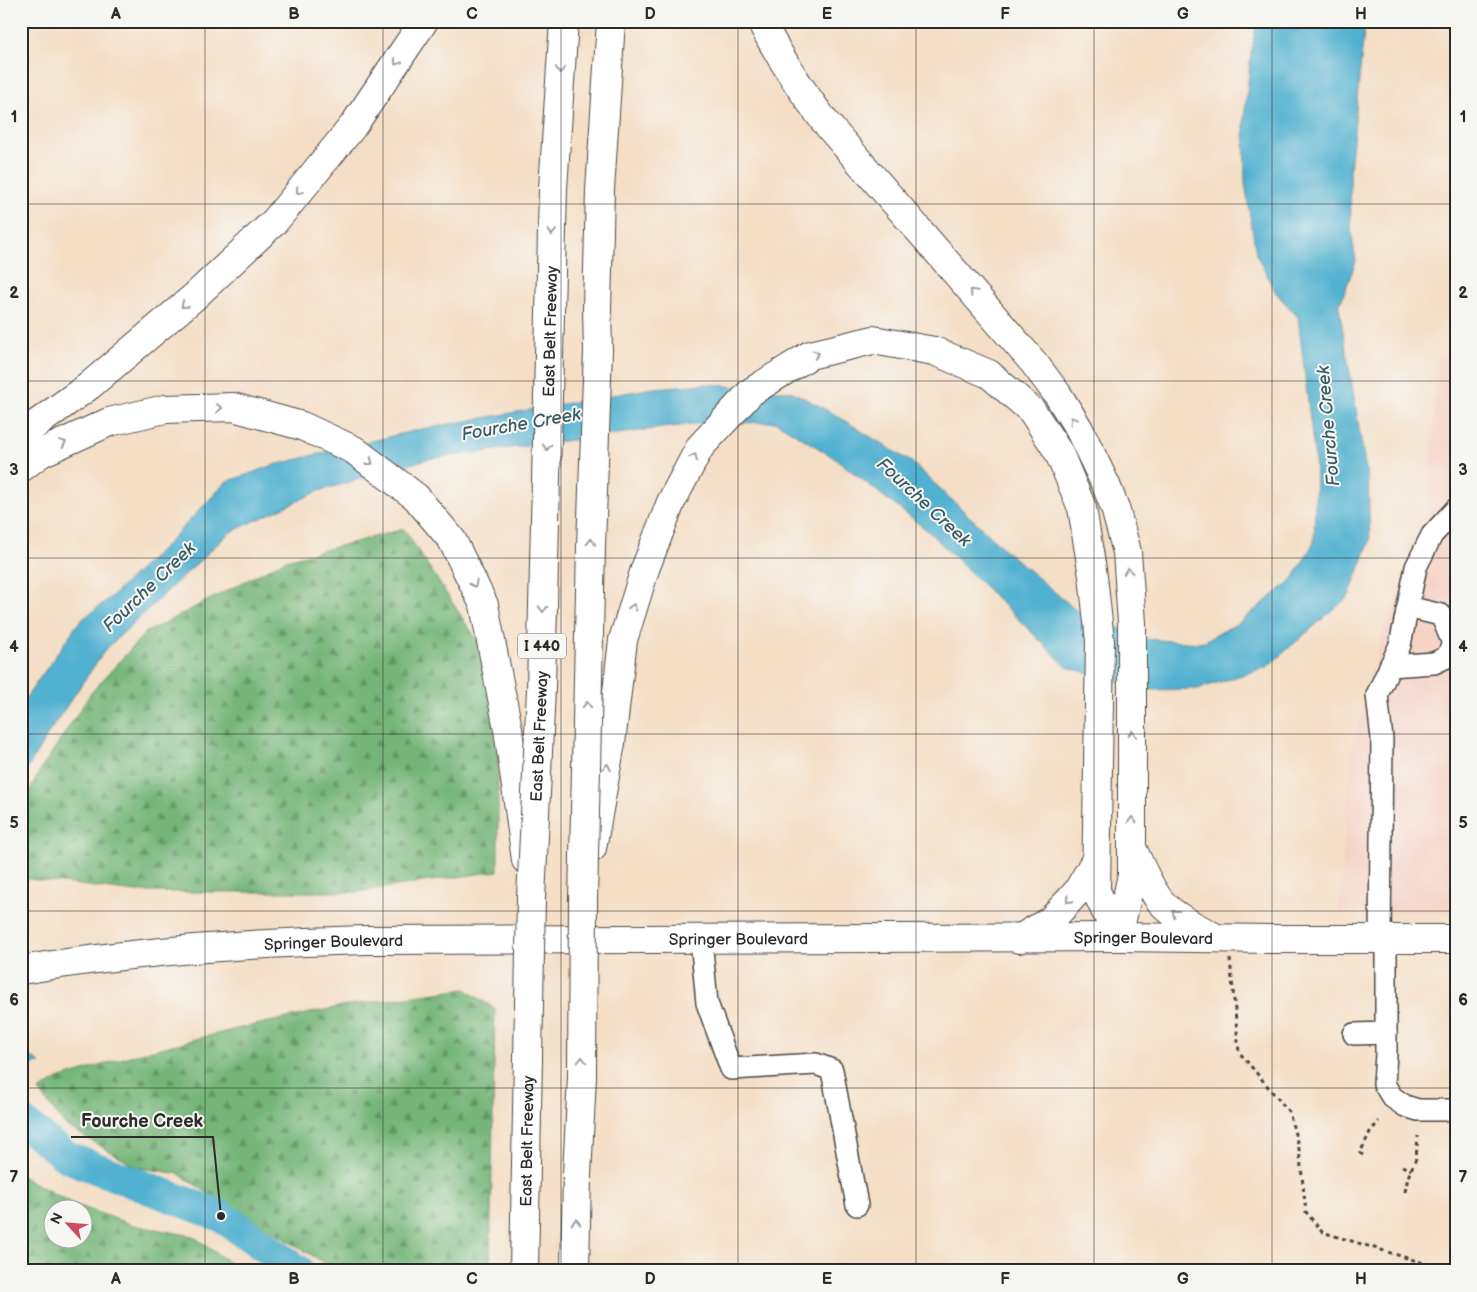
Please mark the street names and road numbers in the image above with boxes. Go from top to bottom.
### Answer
street label: East Belt Freeway [540,265,562,397]
road number: I 440 [518,634,566,658]
street label: East Belt Freeway [528,670,552,802]
street label: Springer Boulevard [1074,929,1213,949]
street label: Springer Boulevard [669,930,808,950]
street label: Springer Boulevard [263,932,403,955]
street label: East Belt Freeway [517,1075,539,1207]

